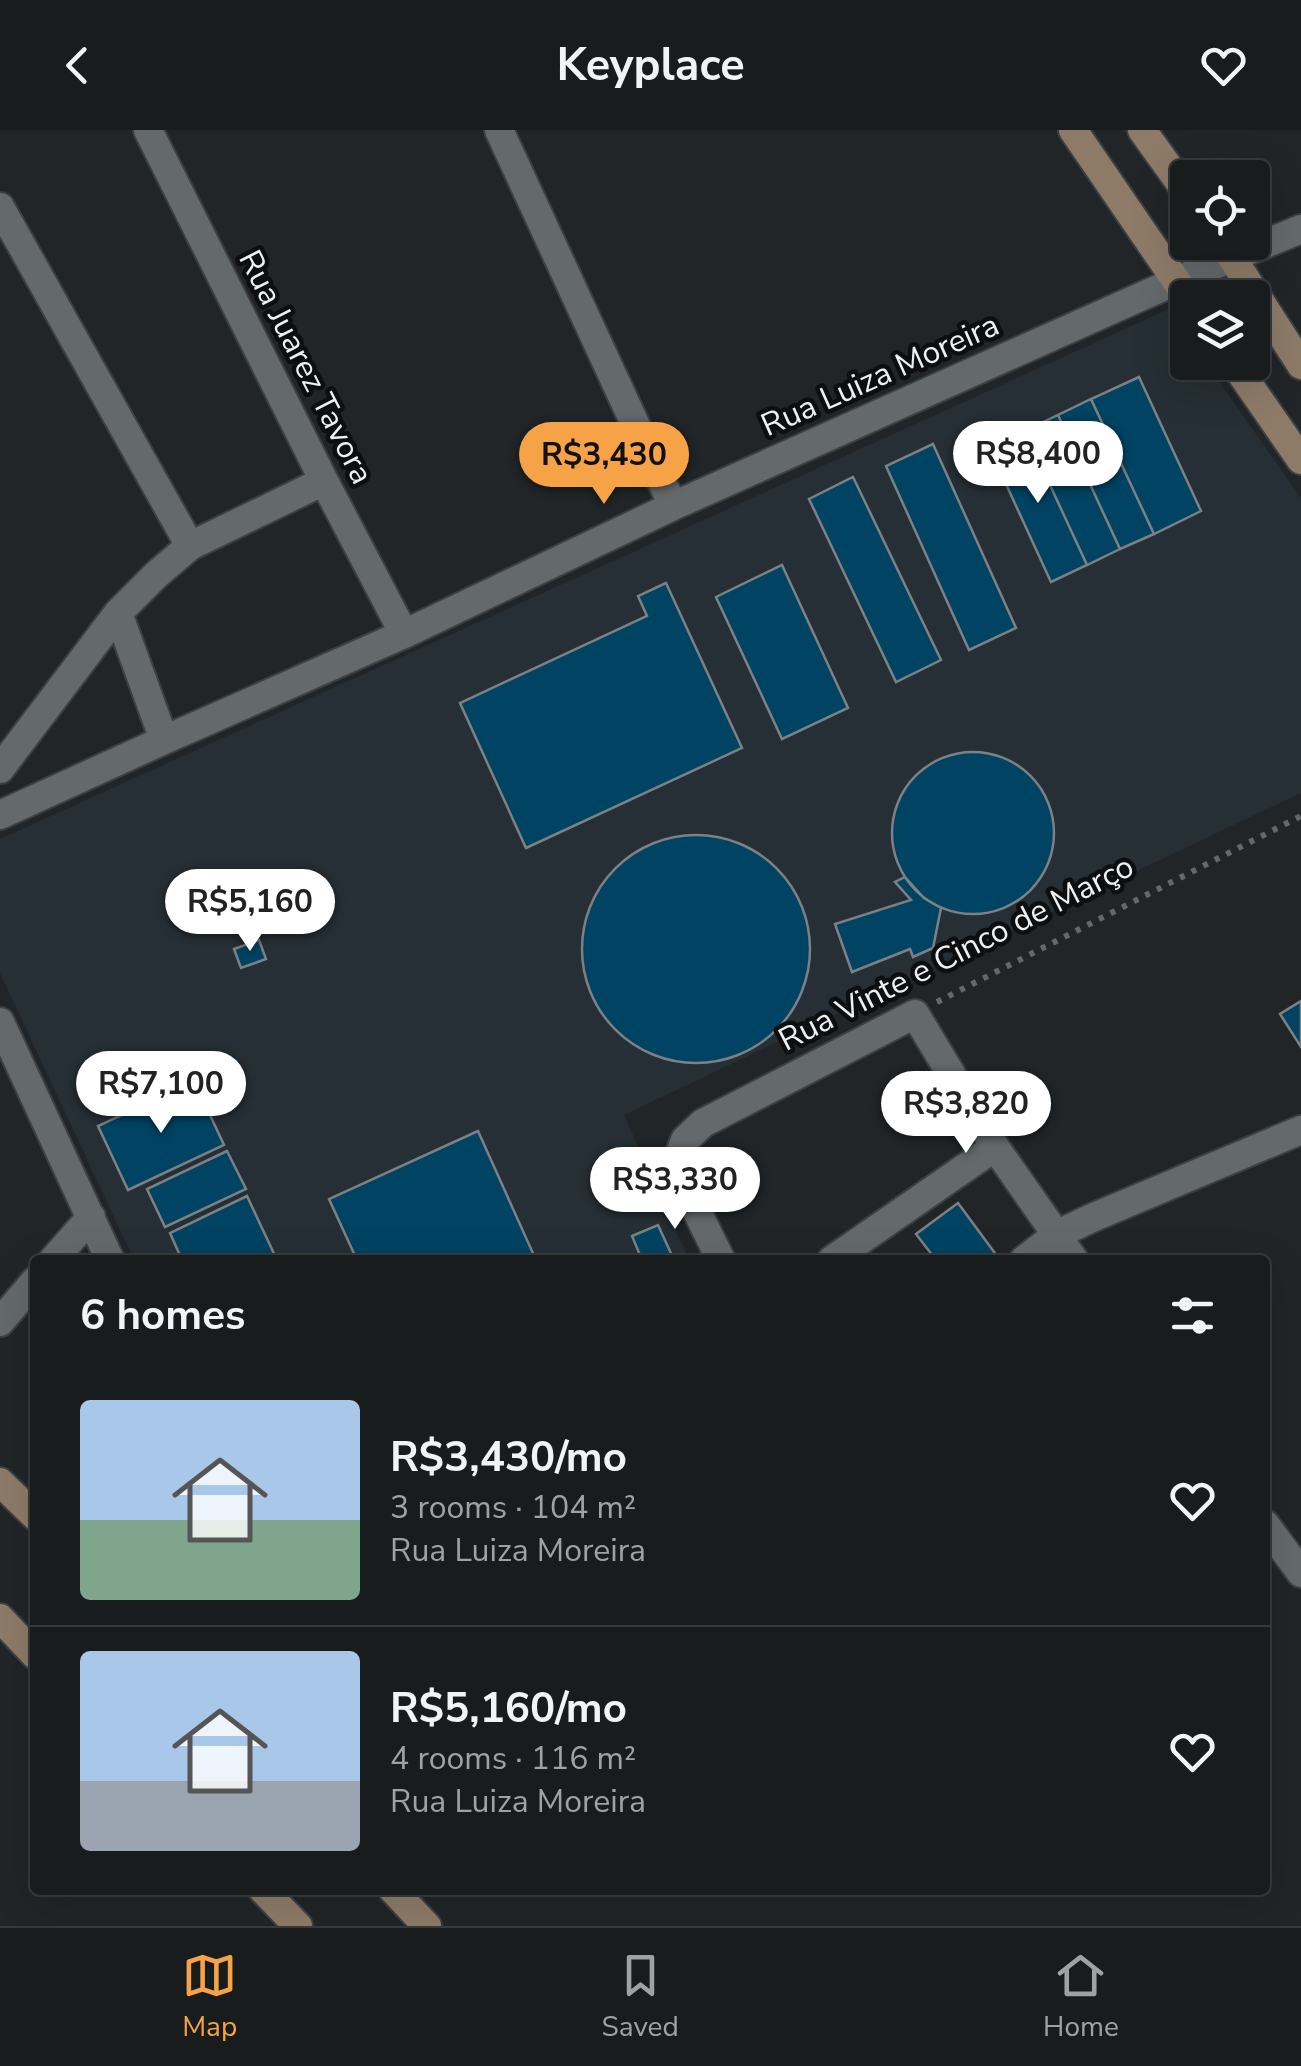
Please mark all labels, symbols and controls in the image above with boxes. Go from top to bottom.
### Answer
text: Keyplace [556,35,745,96]
icon: back [50,38,105,93]
icon: heart [1196,38,1251,93]
map controls [1170,160,1270,380]
button: locate [1170,160,1270,260]
street label: Rua Juarez Tavora [229,243,383,491]
button: layers [1170,280,1270,380]
street label: Rua Luiza Moreira [754,303,1006,447]
pin: R$8,400 [946,421,1130,506]
pin: R$3,430 [512,422,696,507]
text: R$8,400 [975,432,1101,475]
text: R$3,430 [541,433,667,476]
street label: Rua Vinte e Cinco de Março [771,845,1141,1061]
pin: R$5,160 [158,869,342,954]
text: R$5,160 [187,880,313,923]
pin: R$7,100 [69,1051,253,1136]
text: R$7,100 [98,1062,224,1105]
pin: R$3,820 [874,1071,1058,1156]
text: R$3,820 [903,1082,1029,1125]
pin: R$3,330 [583,1147,767,1232]
text: R$3,330 [612,1158,738,1201]
text: 6 homes [80,1287,245,1344]
icon: filters [1165,1288,1220,1343]
text: R$3,430/mo [390,1429,627,1486]
icon: home [160,1440,280,1560]
icon: heart [1165,1473,1220,1528]
text: 3 rooms · 104 m² [390,1486,636,1529]
text: Rua Luiza Moreira [390,1529,646,1572]
text: R$5,160/mo [390,1680,627,1737]
icon: home [160,1691,280,1811]
icon: heart [1165,1724,1220,1779]
text: 4 rooms · 116 m² [390,1737,636,1780]
text: Rua Luiza Moreira [390,1780,646,1823]
tab: Map [182,1948,237,2046]
tab: Saved [601,1948,679,2046]
tab: Home [1043,1948,1119,2046]

